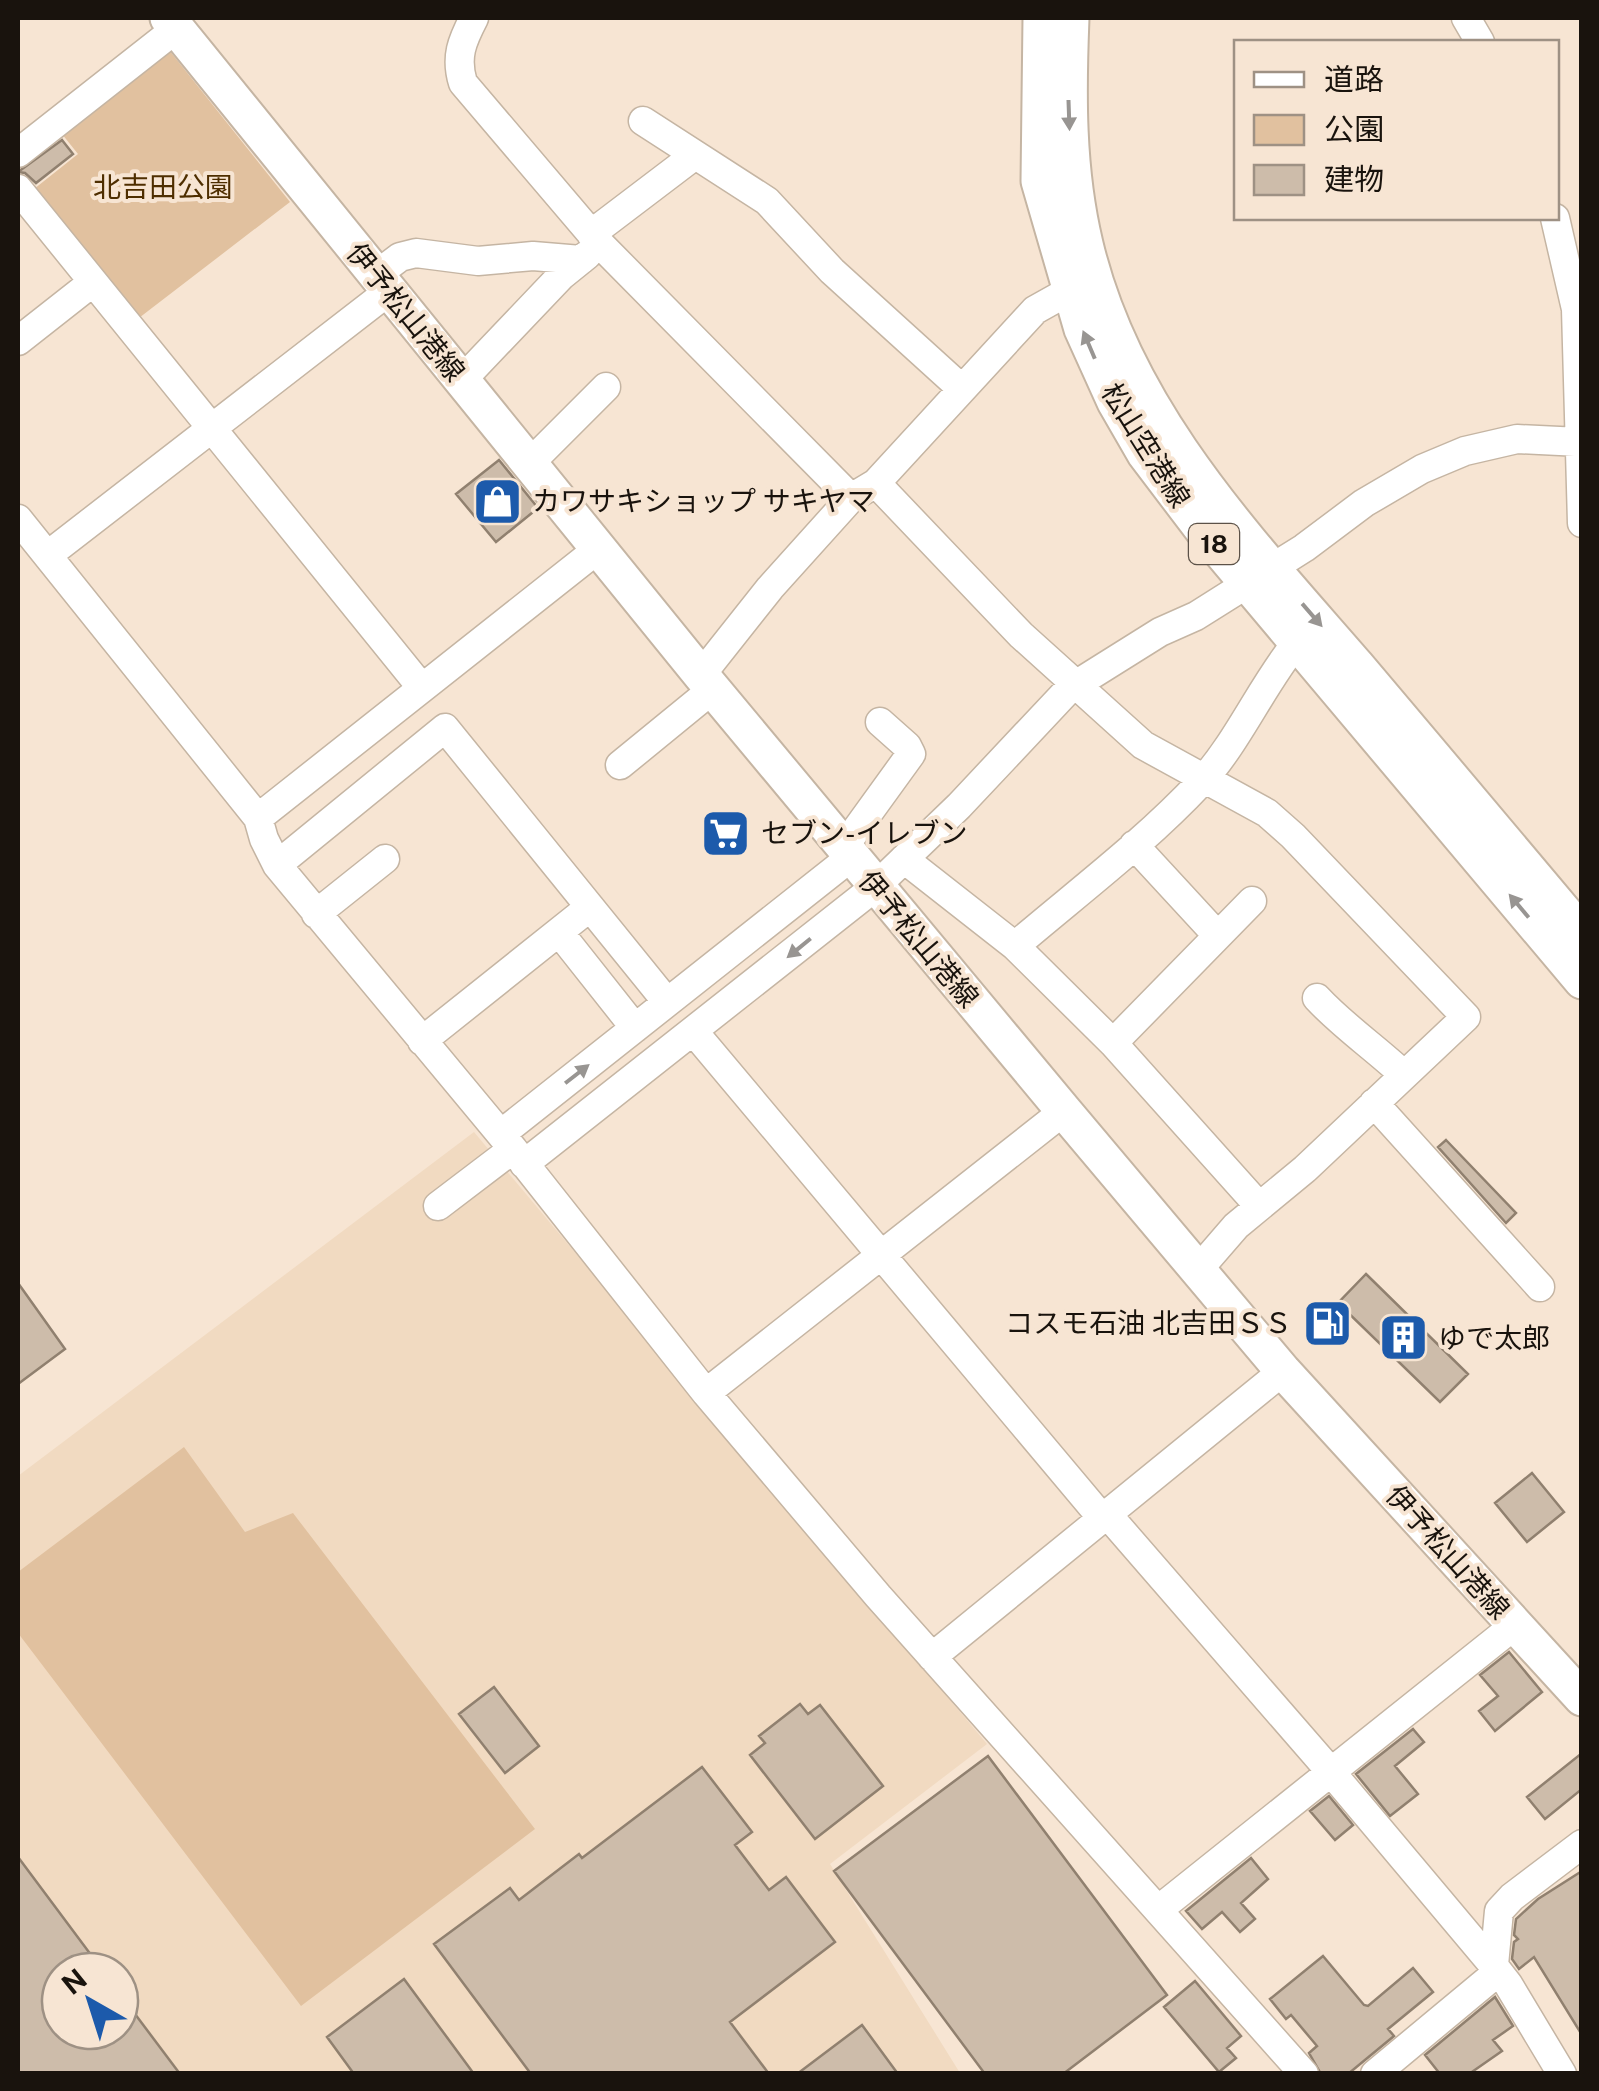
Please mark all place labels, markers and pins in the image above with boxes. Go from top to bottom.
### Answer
shop icon: カワサキショップ サキヤマ [471,475,523,527]
place label: カワサキショップ サキヤマ [532,484,875,517]
supermarket icon: セブン-イレブン [700,807,752,859]
place label: セブン-イレブン [761,816,968,849]
fuel station icon: コスモ石油 北吉田ＳＳ [1301,1297,1353,1349]
place label: コスモ石油 北吉田ＳＳ [1005,1306,1292,1339]
building icon: ゆで太郎 [1377,1312,1429,1364]
place label: ゆで太郎 [1438,1321,1550,1354]

